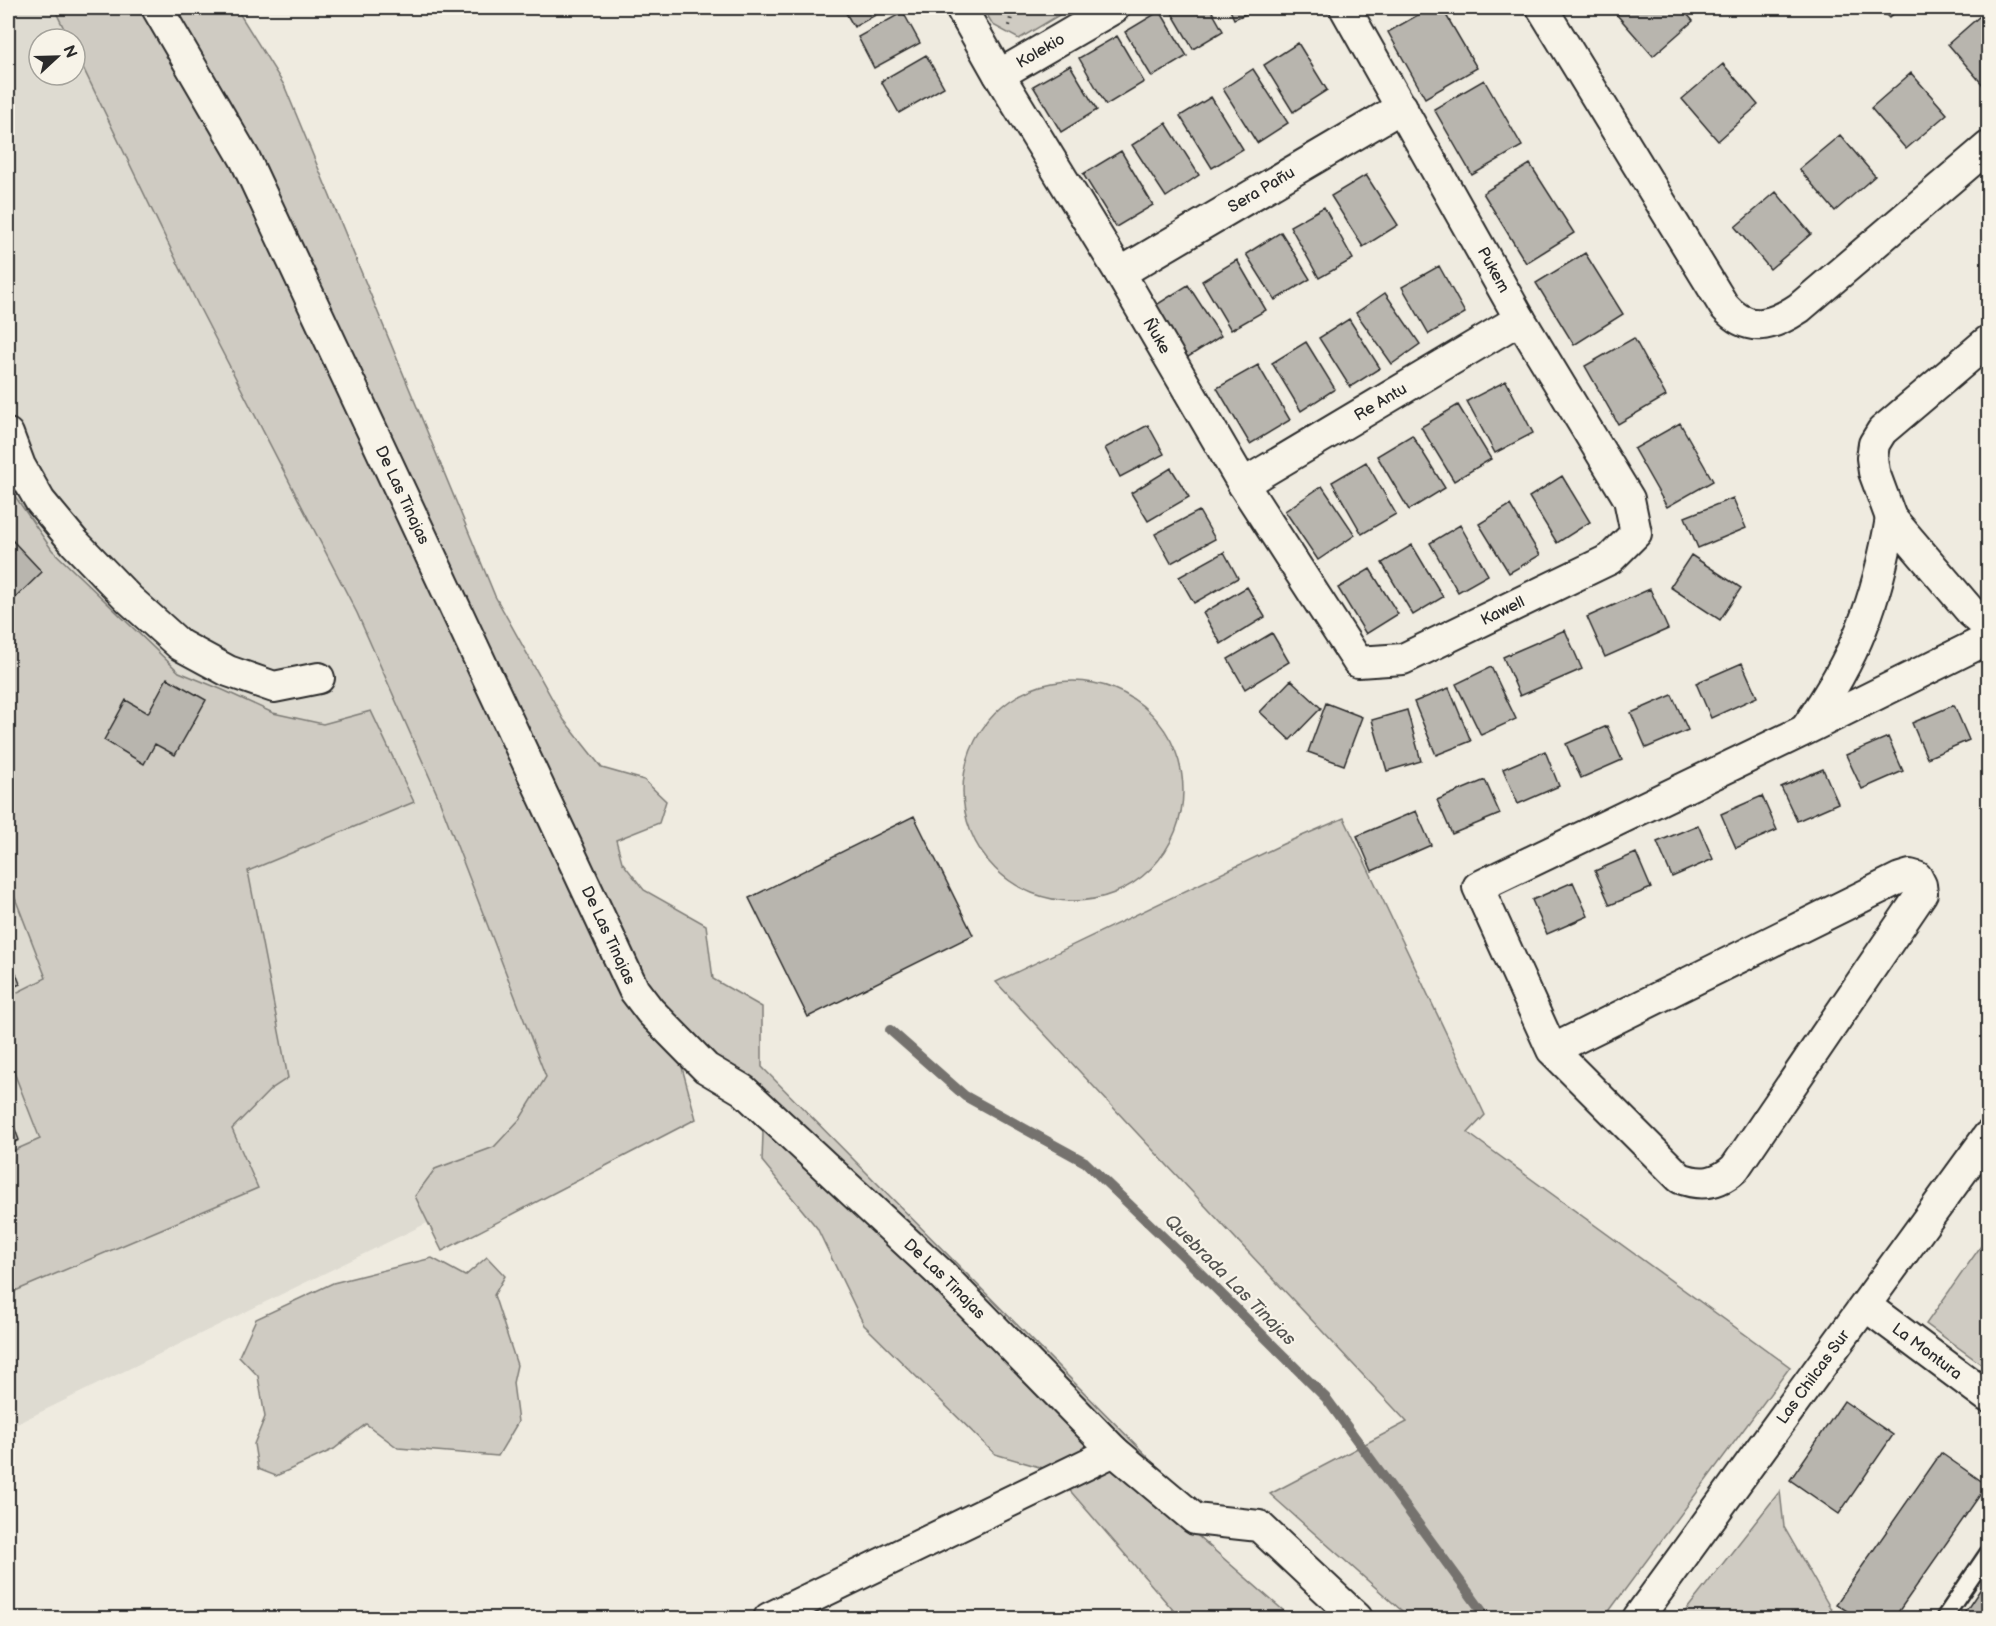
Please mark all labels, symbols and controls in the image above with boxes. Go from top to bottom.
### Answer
north arrow [27,27,87,87]
street label: Kolekio [1013,29,1068,72]
text: N [58,43,81,61]
street label: Sera Pañu [1224,163,1298,217]
street label: Pukem [1473,244,1513,296]
street label: Ñuke [1139,314,1175,358]
street label: Re Antu [1351,379,1410,425]
street label: De Las Tinajas [371,443,434,548]
street label: Kawell [1478,592,1528,630]
street label: De Las Tinajas [577,883,640,988]
water label: Quebrada Las Tinajas [1160,1210,1300,1350]
street label: De Las Tinajas [900,1235,989,1323]
street label: La Montura [1888,1319,1966,1384]
street label: Las Chilcas Sur [1773,1326,1854,1428]

